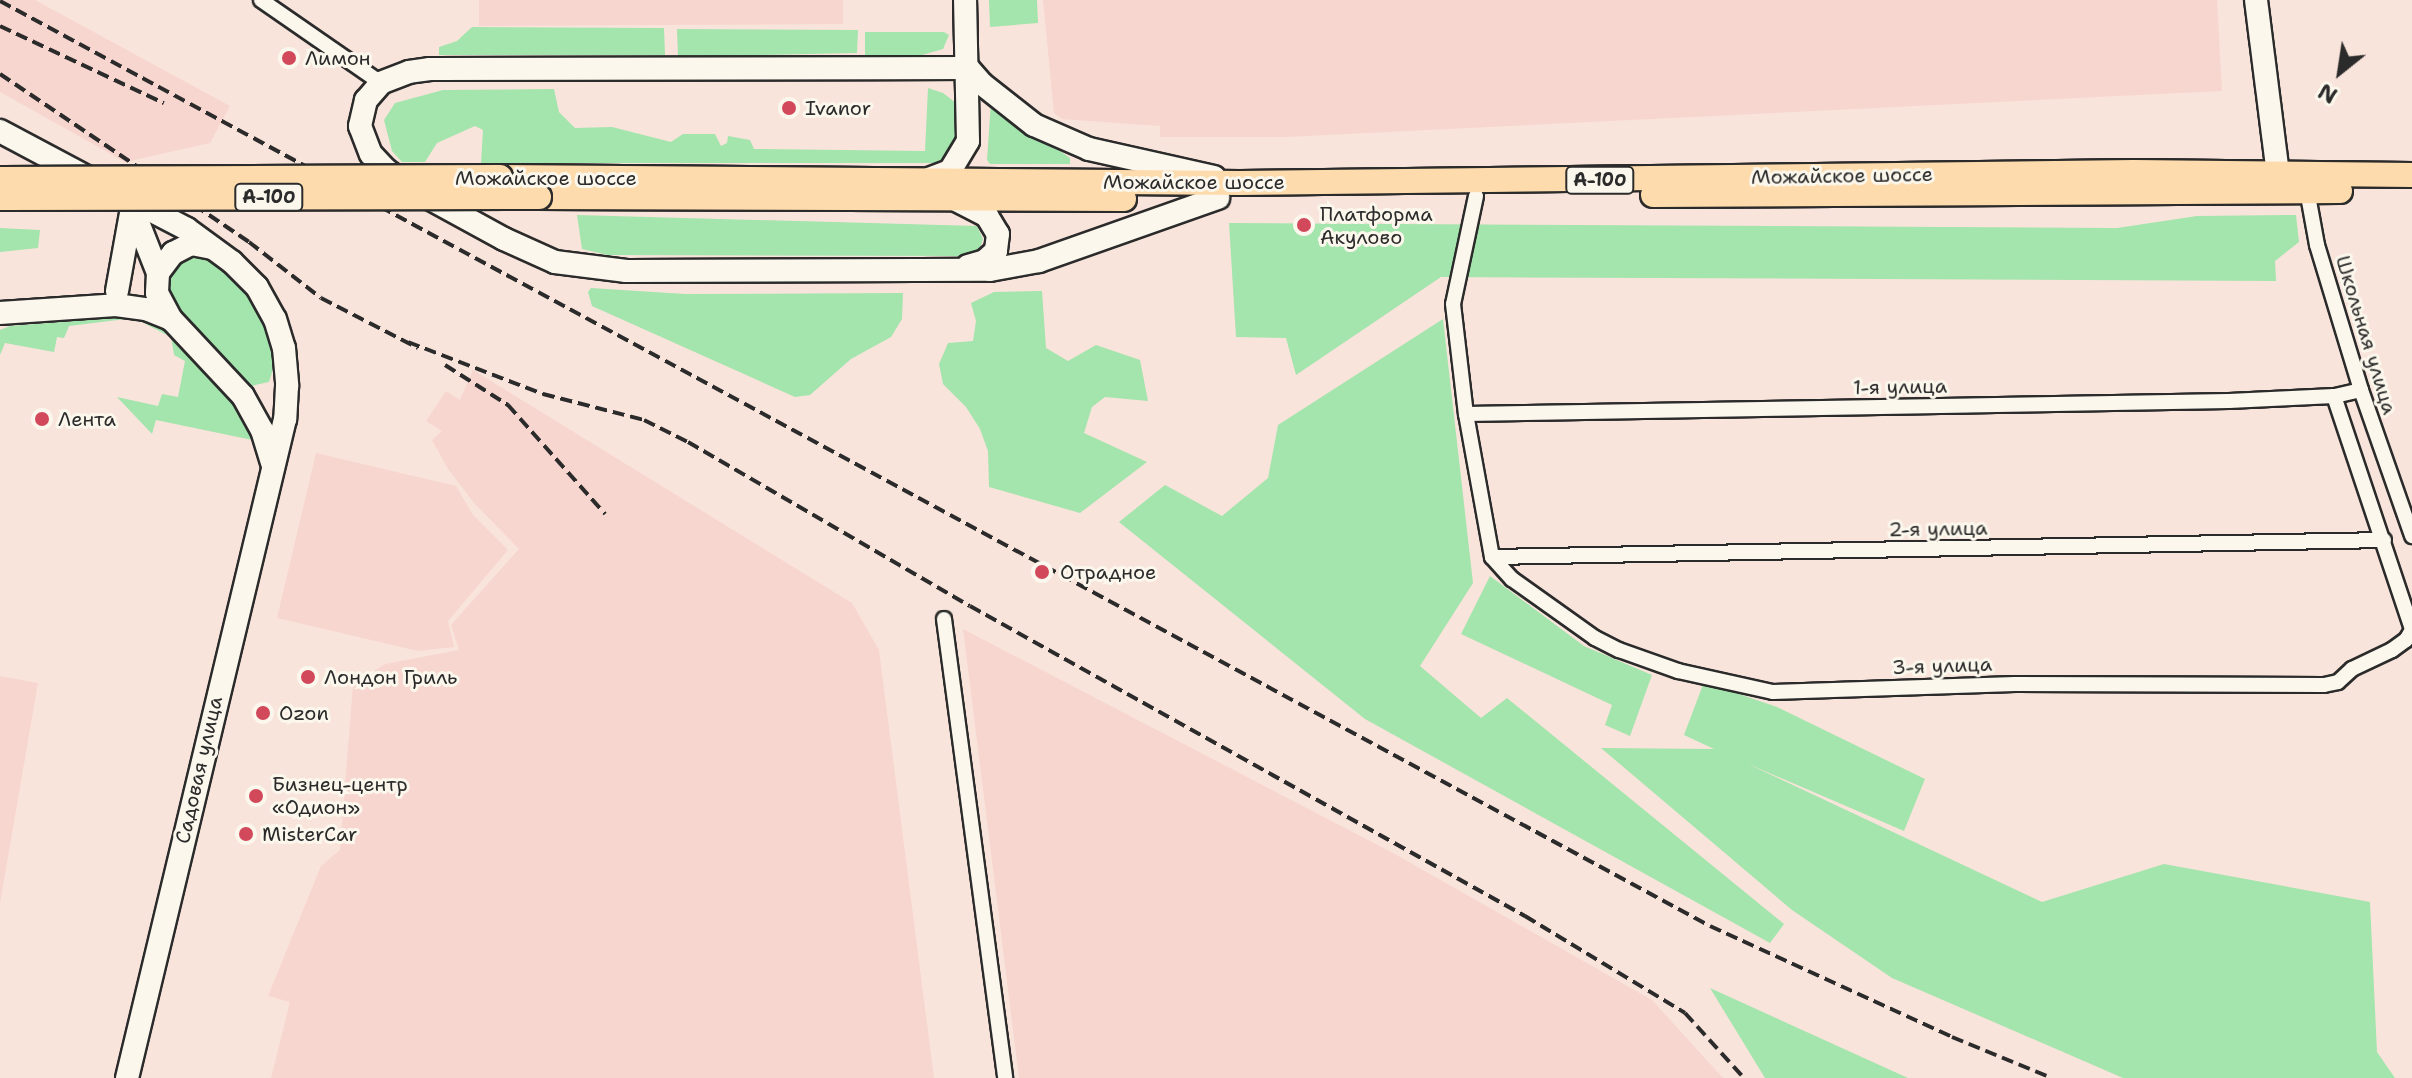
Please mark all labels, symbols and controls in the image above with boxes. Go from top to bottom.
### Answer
north arrow [2300,32,2380,112]
place label: Лимон [305,46,370,70]
marker: Лимон [280,49,298,67]
text: N [2313,76,2343,110]
place label: Ivanor [805,96,871,120]
marker: Ivanor [780,99,798,117]
street label: Можайское шоссе [1751,162,1933,190]
street label: Можайское шоссе [455,166,637,190]
road number: А-100 [1564,166,1636,194]
street label: Можайское шоссе [1103,170,1285,194]
road number: А-100 [233,183,305,211]
place label: Платформа Акулово [1320,202,1433,249]
marker: Платформа Акулово [1295,216,1313,234]
street label: Школьная улица [2330,253,2402,417]
street label: 1-я улица [1853,374,1947,400]
place label: Лента [58,407,116,431]
marker: Лента [33,410,51,428]
street label: 2-я улица [1888,516,1988,542]
place label: Отрадное [1060,560,1156,584]
marker: Отрадное [1031,561,1053,583]
street label: 3-я улица [1892,652,1992,680]
place label: Лондон Гриль [324,665,457,689]
marker: Лондон Гриль [299,668,317,686]
street label: Садовая улица [170,694,228,846]
place label: Ozon [279,701,329,725]
marker: Ozon [254,704,272,722]
place label: Бизнец-центр «Одион» [272,772,408,819]
marker: Бизнец-центр «Одион» [247,787,265,805]
place label: MisterCar [262,822,358,846]
marker: MisterCar [237,825,255,843]

